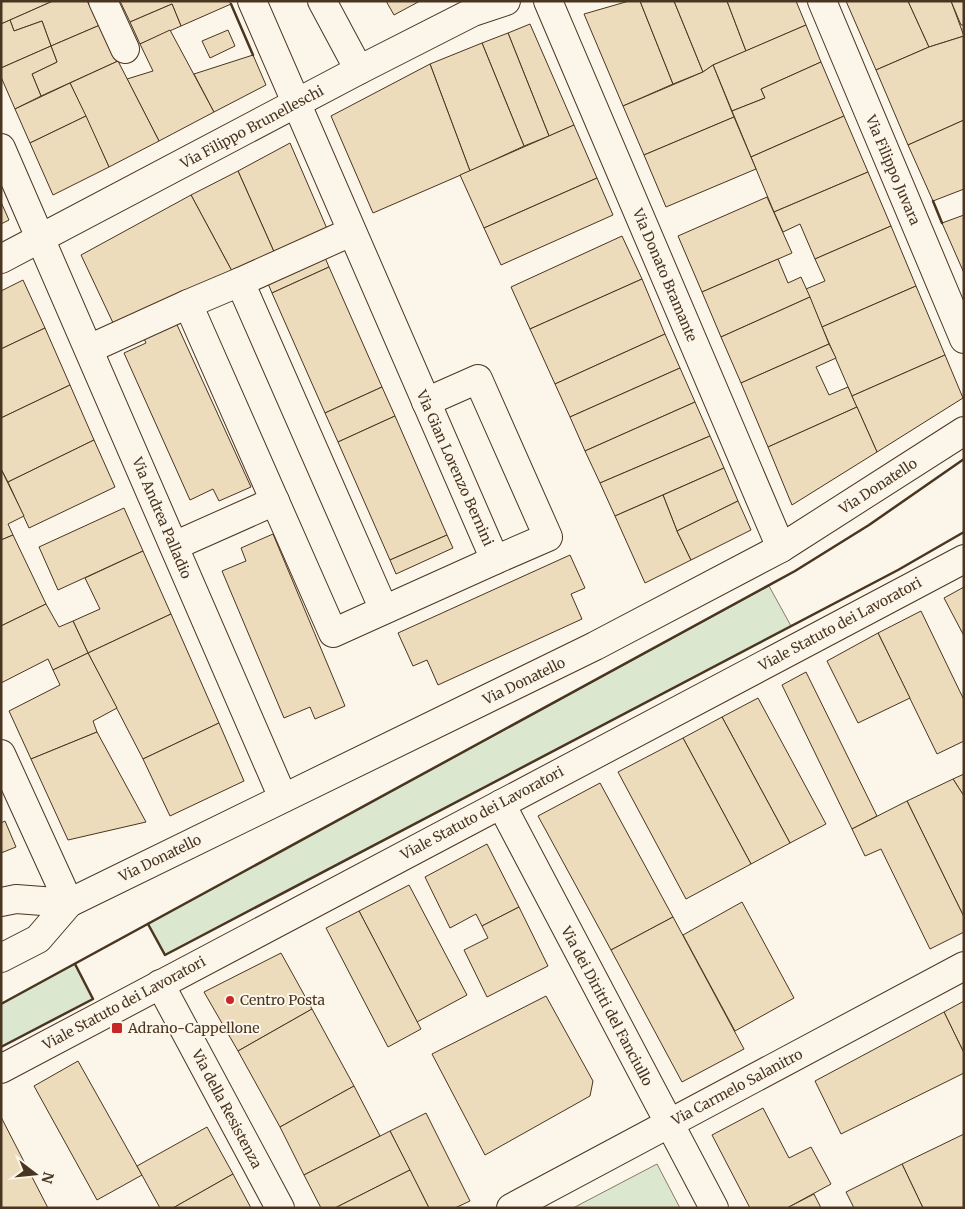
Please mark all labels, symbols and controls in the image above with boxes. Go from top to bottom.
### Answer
street label: Via Filippo Brunelleschi [176,81,327,173]
street label: Via Filippo Juvara [861,111,924,228]
street label: Via Donato Bramante [628,205,701,344]
street label: Via Gian Lorenzo Bernini [412,386,498,549]
street label: Via Andrea Palladio [128,454,196,581]
street label: Via Donatello [835,454,920,518]
street label: Viale Statuto dei Lavoratori [755,573,925,675]
street label: Via Donatello [479,653,568,709]
street label: Viale Statuto dei Lavoratori [397,762,567,864]
street label: Via Donatello [115,830,204,886]
street label: Via dei Diritti del Fanciullo [557,922,657,1089]
street label: Viale Statuto dei Lavoratori [39,952,209,1054]
place label: Centro Posta [240,991,326,1009]
marker: Centro Posta [224,994,236,1006]
place label: Adrano-Cappellone [127,1019,260,1037]
marker: Adrano-Cappellone [110,1021,124,1035]
street label: Via della Resistenza [188,1045,266,1172]
street label: Via Carmelo Salanitro [668,1045,806,1130]
north arrow [10,1149,60,1199]
text: N [37,1170,58,1185]

